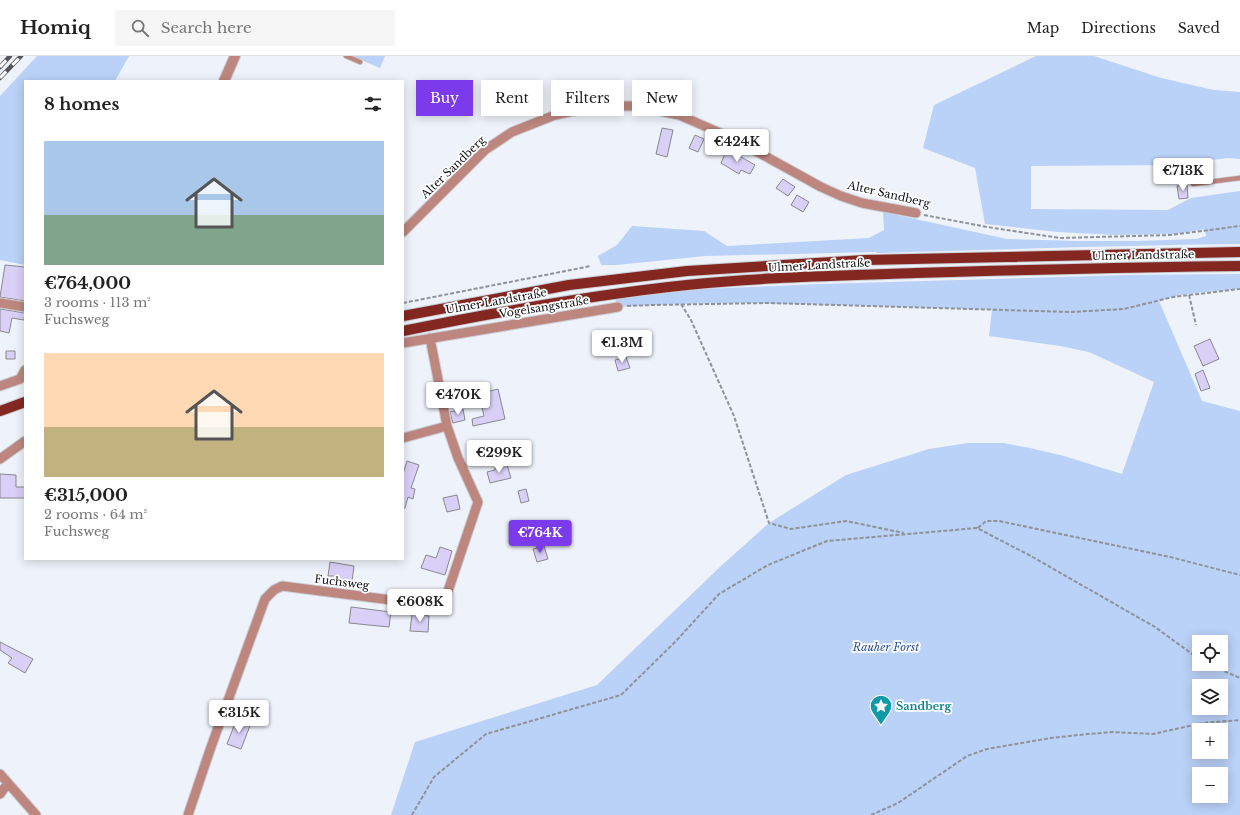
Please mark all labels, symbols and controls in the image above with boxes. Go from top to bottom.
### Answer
search box [115,10,395,46]
text: Homiq [20,16,91,39]
icon: search [129,17,151,39]
text: Search here [161,18,252,37]
text: Map [1027,19,1059,37]
text: Directions [1081,19,1156,37]
text: Saved [1178,19,1220,37]
chip: Buy [416,80,473,116]
chip: Rent [481,80,543,116]
chip: Filters [551,80,624,116]
chip: New [632,80,692,116]
icon: filters [362,93,384,115]
text: 8 homes [44,94,119,115]
pin: €424K [709,129,765,163]
street label: Alter Sandberg [417,132,488,202]
text: €424K [714,133,760,150]
pin: €713K [1155,158,1211,192]
text: €713K [1162,162,1204,179]
icon: home [178,167,250,239]
street label: Alter Sandberg [845,177,932,210]
street label: Ulmer Landstraße [1092,247,1194,263]
street label: Ulmer Landstraße [767,255,871,275]
text: €764,000 [44,273,131,294]
street label: Ulmer Landstraße [444,285,548,317]
street label: Vogelsangstraße [497,293,590,321]
text: 3 rooms · 113 m² [44,294,151,311]
text: Fuchsweg [44,311,109,328]
pin: €1.3M [594,330,650,364]
text: €1.3M [601,334,643,351]
icon: home [178,379,250,451]
pin: €470K [430,382,486,416]
text: €470K [435,386,481,403]
pin: €299K [471,440,527,474]
text: €299K [476,444,522,461]
text: €315,000 [44,485,128,506]
text: 2 rooms · 64 m² [44,506,147,523]
pin: €764K [512,520,568,554]
text: Fuchsweg [44,523,109,540]
text: €764K [518,524,562,541]
street label: Fuchsweg [314,572,371,592]
pin: €608K [392,589,448,623]
text: €608K [396,593,444,610]
map controls [1192,635,1228,803]
button: locate [1192,635,1228,671]
park label: Rauher Forst [852,640,919,654]
button: layers [1192,679,1228,715]
place icon: Sandberg [868,693,894,726]
place label: Sandberg [896,699,952,713]
pin: €315K [211,700,267,734]
text: €315K [218,704,260,721]
button: + [1192,723,1228,759]
button: − [1192,767,1228,803]

